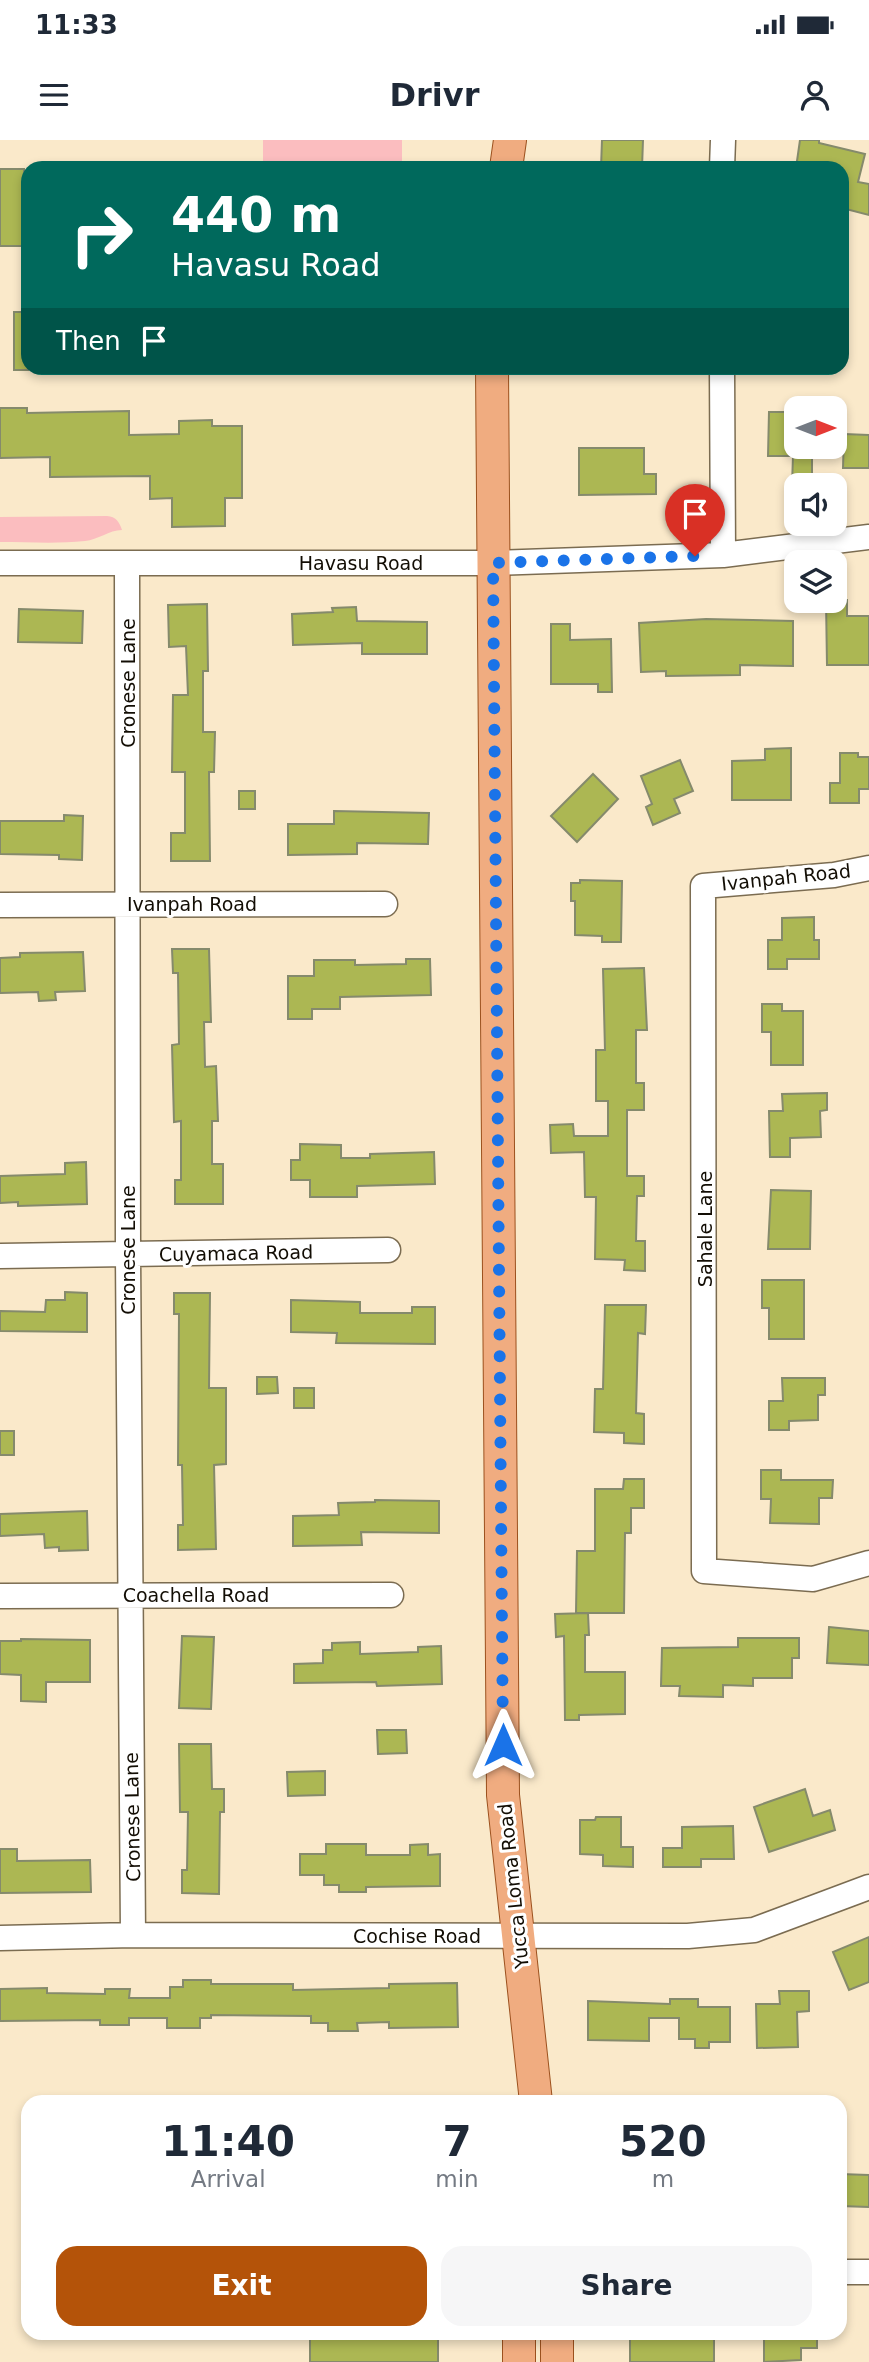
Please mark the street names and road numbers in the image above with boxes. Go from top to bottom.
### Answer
street label: Havasu Road [299,552,423,574]
street label: Cronese Lane [117,618,139,748]
street label: Ivanpah Road [720,859,852,895]
street label: Ivanpah Road [127,893,257,915]
street label: Sahale Lane [694,1171,716,1287]
street label: Cronese Lane [117,1185,139,1315]
street label: Cuyamaca Road [159,1241,313,1265]
street label: Coachella Road [123,1584,269,1606]
street label: Cronese Lane [120,1752,144,1882]
street label: Yucca Loma Road [493,1802,533,1971]
street label: Cochise Road [353,1925,481,1947]

